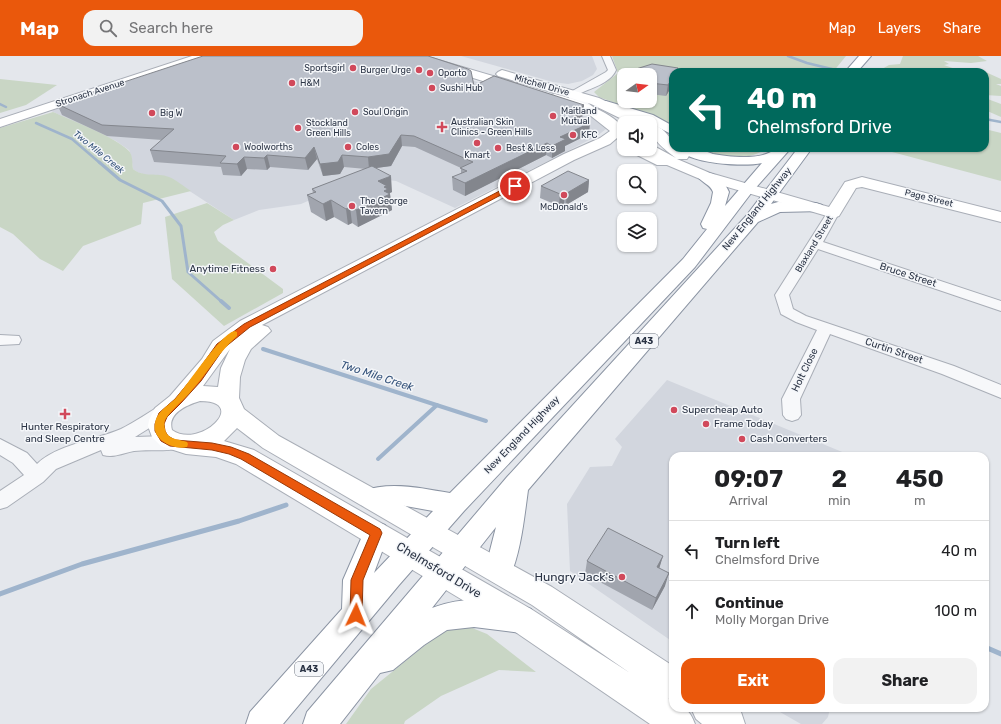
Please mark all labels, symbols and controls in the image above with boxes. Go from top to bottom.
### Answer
search box [83,10,363,46]
text: Map [20,17,59,40]
icon: search [97,17,119,39]
text: Search here [129,19,213,37]
text: Map [829,20,856,37]
text: Layers [878,20,921,37]
text: Share [943,20,981,37]
place label: Sportsgirl [304,63,345,73]
marker: Sportsgirl [348,63,358,73]
place label: Burger Urge [360,65,411,75]
marker: Burger Urge [414,65,424,75]
marker: Oporto [425,68,435,78]
place label: Oporto [438,68,467,78]
north arrow [617,68,657,108]
map controls [617,68,657,252]
street label: Mitchell Drive [513,72,571,98]
street label: Stronach Avenue [54,77,126,109]
marker: H&M [287,78,297,88]
place label: H&M [300,78,320,88]
text: 40 m [747,82,817,115]
marker: Sushi Hub [427,83,437,93]
place label: Sushi Hub [440,83,483,93]
icon: left [681,84,733,136]
place label: Maitland Mutual [561,106,597,126]
marker: Soul Origin [350,107,360,117]
place label: Soul Origin [363,107,408,117]
marker: Big W [147,108,157,118]
place label: Big W [160,108,183,118]
marker: Maitland Mutual [548,111,558,121]
button: sound [617,116,657,156]
text: Chelmsford Drive [747,116,892,138]
place label: Australian Skin Clinics - Green Hills [451,117,532,137]
place label: Stockland Green Hills [306,118,351,138]
marker: Australian Skin Clinics - Green Hills [436,121,448,133]
marker: Stockland Green Hills [293,123,303,133]
water label: Two Mile Creek [72,129,126,176]
marker: KFC [568,130,578,140]
place label: KFC [581,130,598,140]
marker: Kmart [472,138,482,148]
marker: Woolworths [231,142,241,152]
place label: Woolworths [244,142,293,152]
marker: Coles [343,142,353,152]
place label: Coles [356,142,379,152]
marker: Best & Less [493,143,503,153]
place label: Best & Less [506,143,555,153]
place label: Kmart [464,150,490,160]
button: search [617,164,657,204]
street label: New England Highway [720,165,795,253]
pin [498,169,532,203]
icon: arrive [504,175,526,197]
street label: Page Street [904,187,955,209]
marker: McDonald's [559,190,569,200]
place label: The George Tavern [360,196,408,216]
marker: The George Tavern [347,201,357,211]
place label: McDonald's [540,202,588,212]
button: layers [617,212,657,252]
street label: Blaxland Street [793,213,835,274]
street label: Bruce Street [878,260,938,290]
place label: Anytime Fitness [190,263,265,275]
marker: Anytime Fitness [268,264,278,274]
road number: A43 [630,334,658,348]
street label: Curtin Street [864,336,925,367]
street label: Holt Close [789,346,821,394]
water label: Two Mile Creek [339,358,415,394]
street label: New England Highway [482,393,563,476]
place label: Supercheap Auto [682,404,763,416]
marker: Supercheap Auto [669,405,679,415]
marker: Hunter Respiratory and Sleep Centre [59,408,71,420]
place label: Frame Today [714,418,774,430]
marker: Frame Today [701,419,711,429]
place label: Hunter Respiratory and Sleep Centre [21,421,110,445]
place label: Cash Converters [750,433,827,445]
marker: Cash Converters [737,434,747,444]
text: 09:07 [714,465,783,493]
text: 2 [831,465,847,493]
text: 450 [896,465,944,493]
text: Arrival [729,493,768,508]
text: min [828,493,851,508]
text: m [914,493,926,508]
text: Turn left [715,534,780,552]
street label: Chelmsford Drive [394,539,484,601]
icon: left [681,540,703,562]
text: 40 m [941,542,977,560]
text: Chelmsford Drive [715,552,820,567]
place label: Hungry Jack's [534,570,614,584]
marker: Hungry Jack's [617,572,627,582]
position arrow [335,594,377,636]
text: Continue [715,594,784,612]
icon: ahead [681,600,703,622]
text: 100 m [935,602,977,620]
text: Molly Morgan Drive [715,612,829,627]
button: Exit [681,658,825,704]
button: Share [833,658,977,704]
road number: A43 [295,662,323,676]

